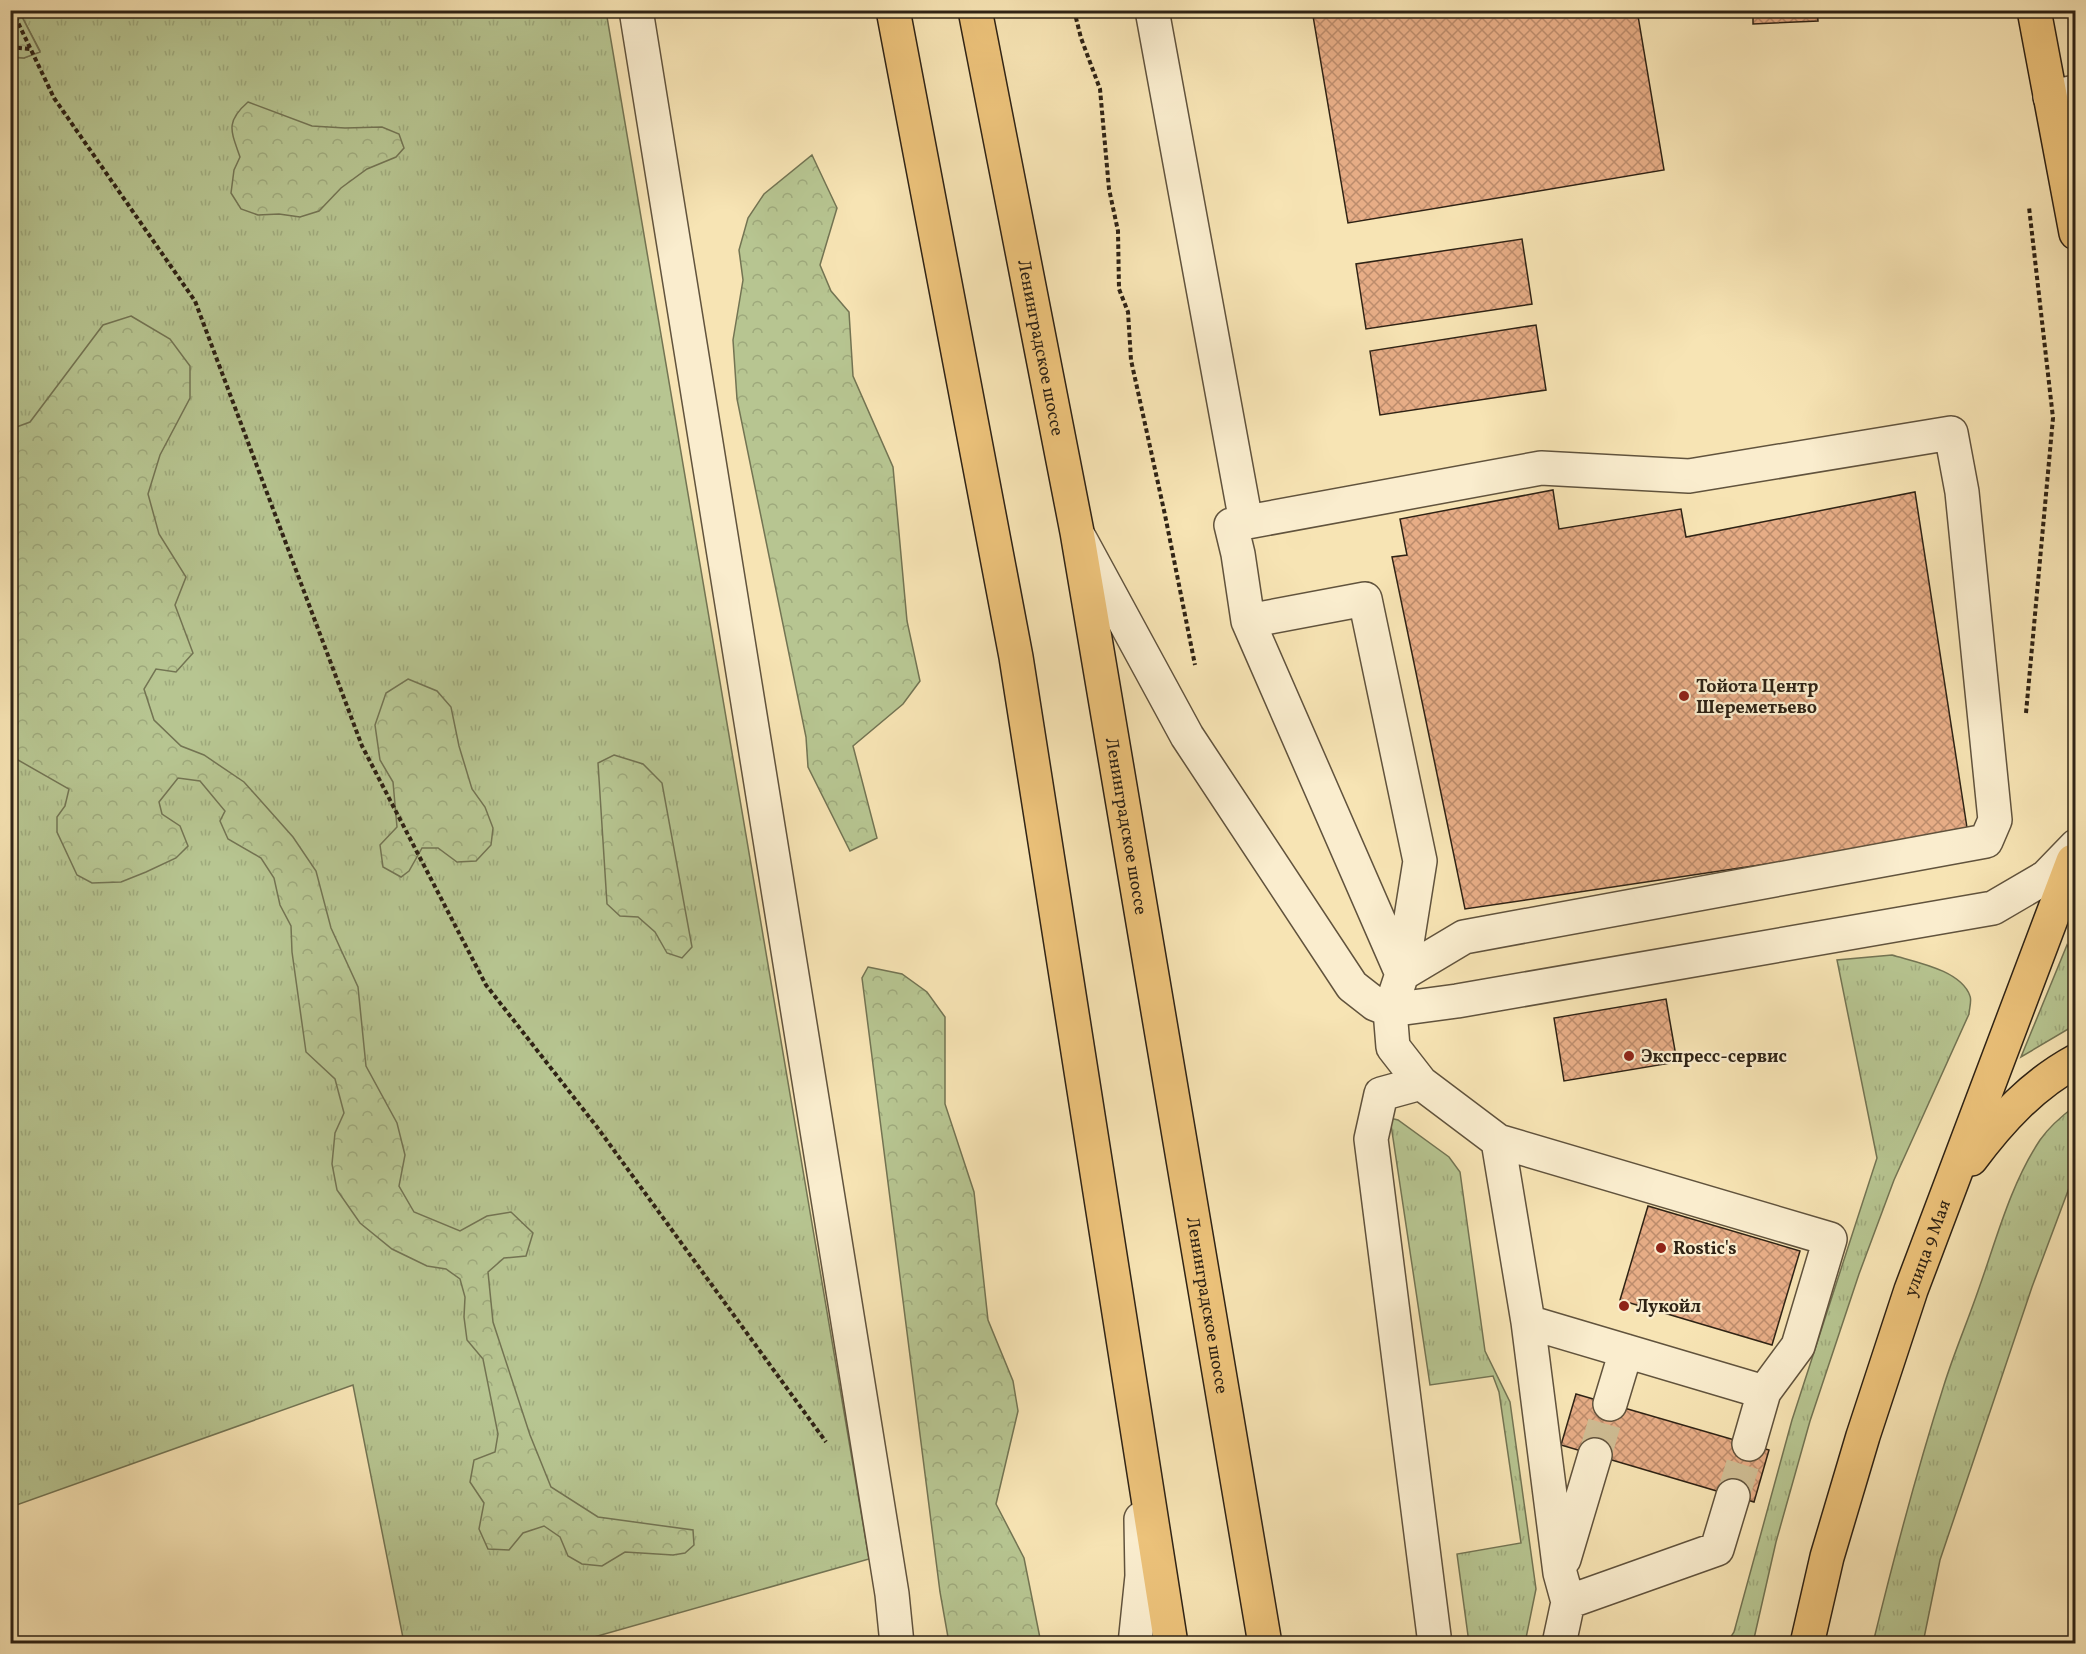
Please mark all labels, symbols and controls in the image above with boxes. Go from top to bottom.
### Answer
street label: Ленинградское шоссе [1010,258,1069,438]
place label: Тойота Центр Шереметьево [1696,675,1818,721]
marker: Тойота Центр Шереметьево [1677,689,1691,703]
street label: Ленинградское шоссе [1098,736,1152,917]
place label: Экспресс-сервис [1641,1045,1787,1070]
marker: Экспресс-сервис [1622,1049,1636,1063]
street label: улица 9 Мая [1899,1197,1958,1300]
street label: Ленинградское шоссе [1179,1215,1234,1396]
place label: Rostic's [1673,1237,1736,1262]
marker: Rostic's [1654,1241,1668,1255]
place label: Лукойл [1636,1295,1701,1320]
marker: Лукойл [1617,1299,1631,1313]

